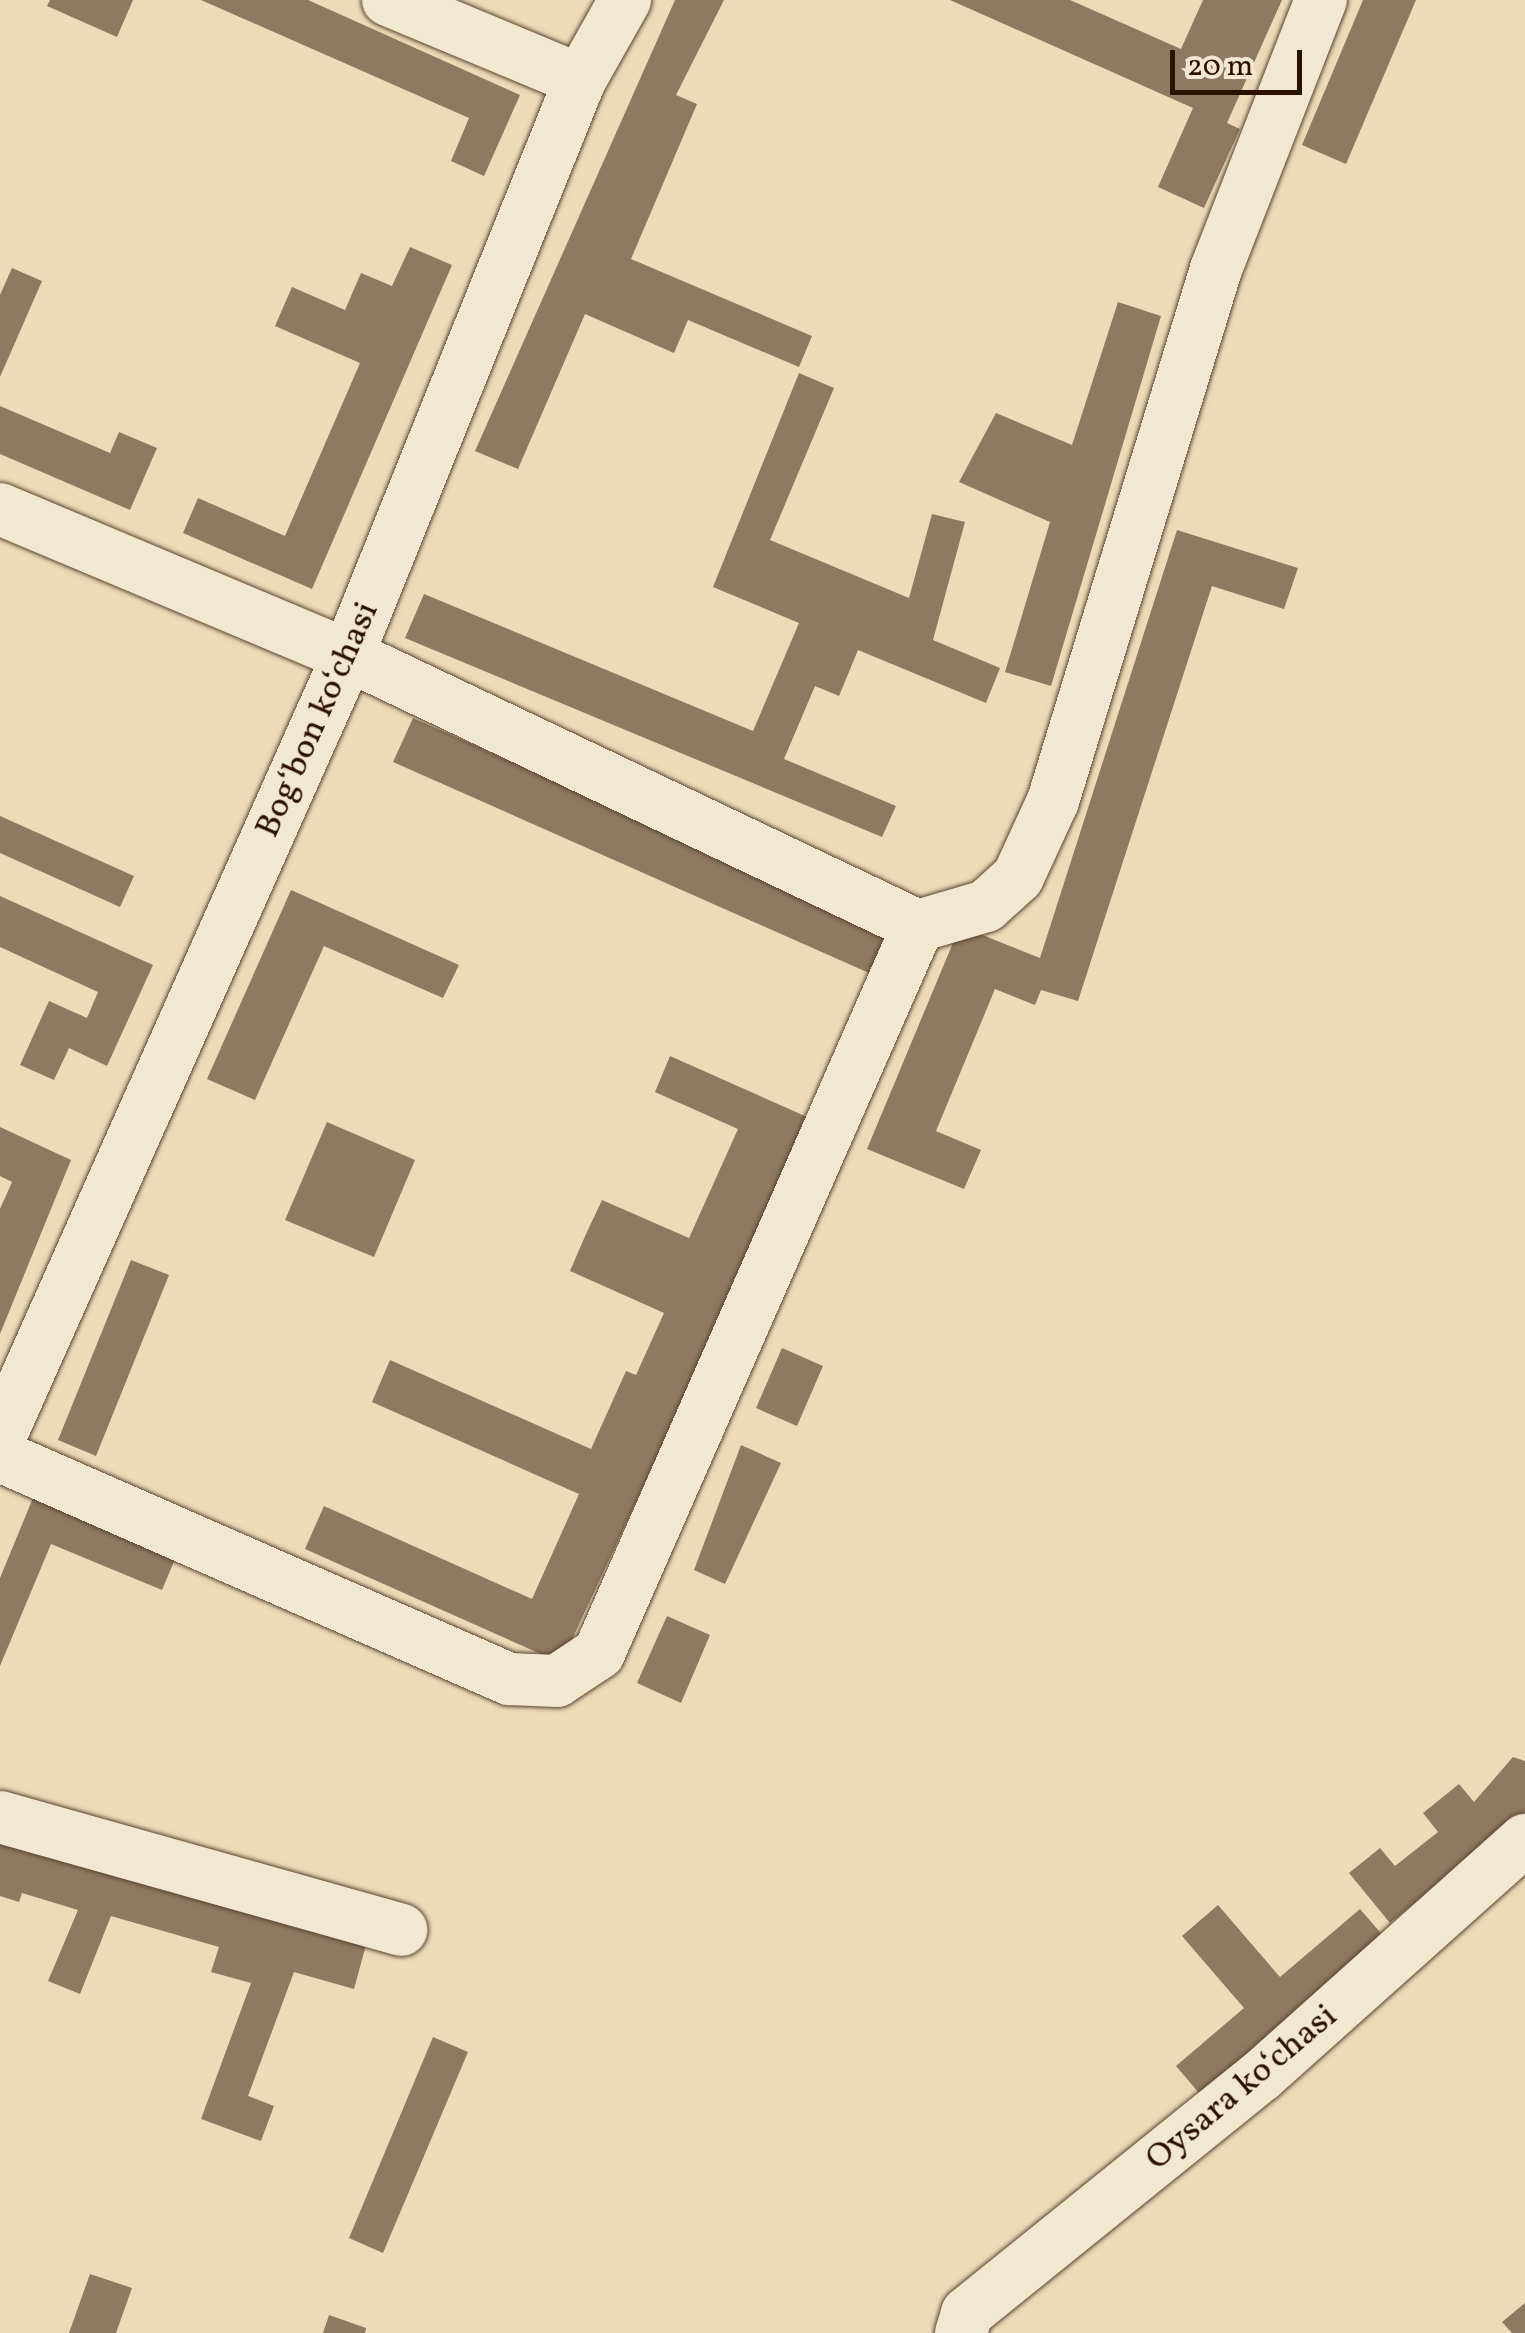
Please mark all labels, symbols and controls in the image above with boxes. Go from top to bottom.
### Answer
scale bar [1175,30,1308,92]
text: 20 m [1187,46,1253,88]
street label: Bogʻbon koʻchasi [247,596,389,844]
street label: Oysara koʻchasi [1138,1996,1346,2180]

